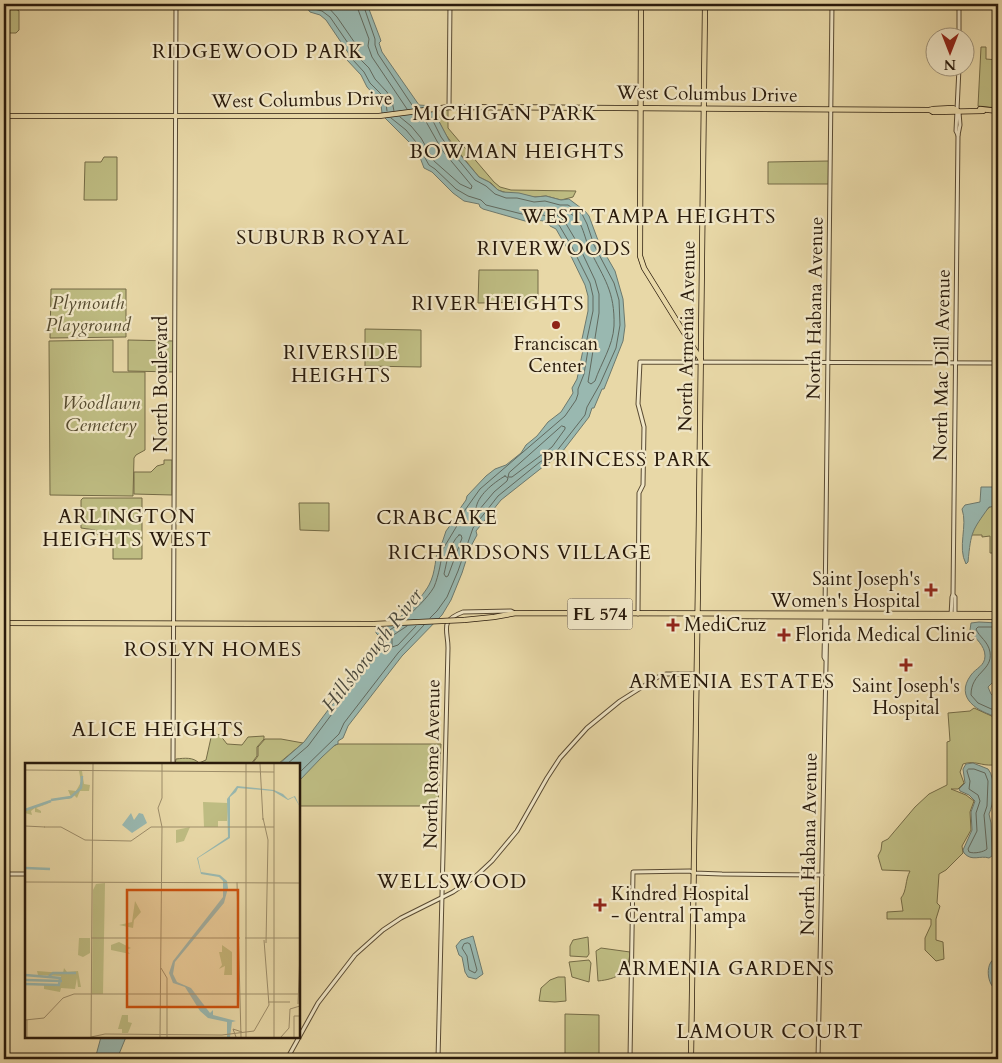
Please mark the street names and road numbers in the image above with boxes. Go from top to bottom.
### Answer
street label: West Columbus Drive [615,79,798,109]
street label: West Columbus Drive [210,85,393,115]
street label: North Habana Avenue [800,216,830,400]
street label: North Armenia Avenue [672,240,702,432]
street label: North Mac Dill Avenue [927,269,957,461]
street label: North Boulevard [148,316,174,452]
road number: FL 574 [568,598,632,630]
street label: North Rome Avenue [418,679,446,849]
street label: North Habana Avenue [794,752,824,936]

